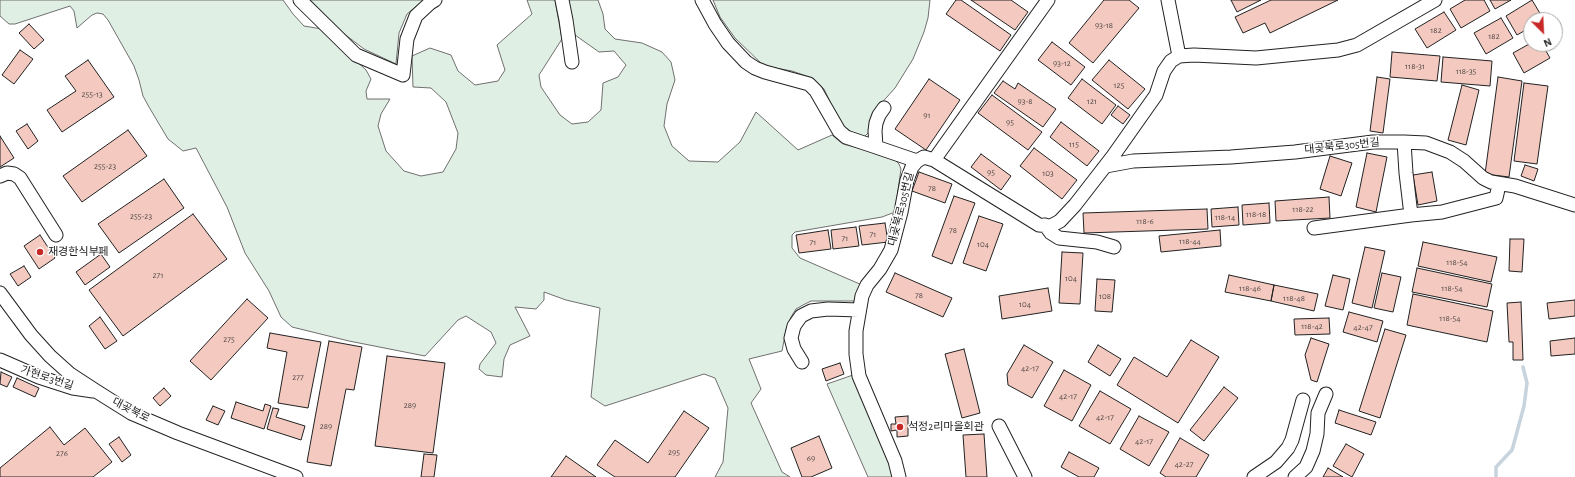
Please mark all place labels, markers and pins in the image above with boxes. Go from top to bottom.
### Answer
place label: 재경한식부페 [48,245,109,259]
marker: 재경한식부페 [35,247,45,257]
place label: 석정2리마을회관 [908,420,984,434]
marker: 석정2리마을회관 [895,422,905,432]

